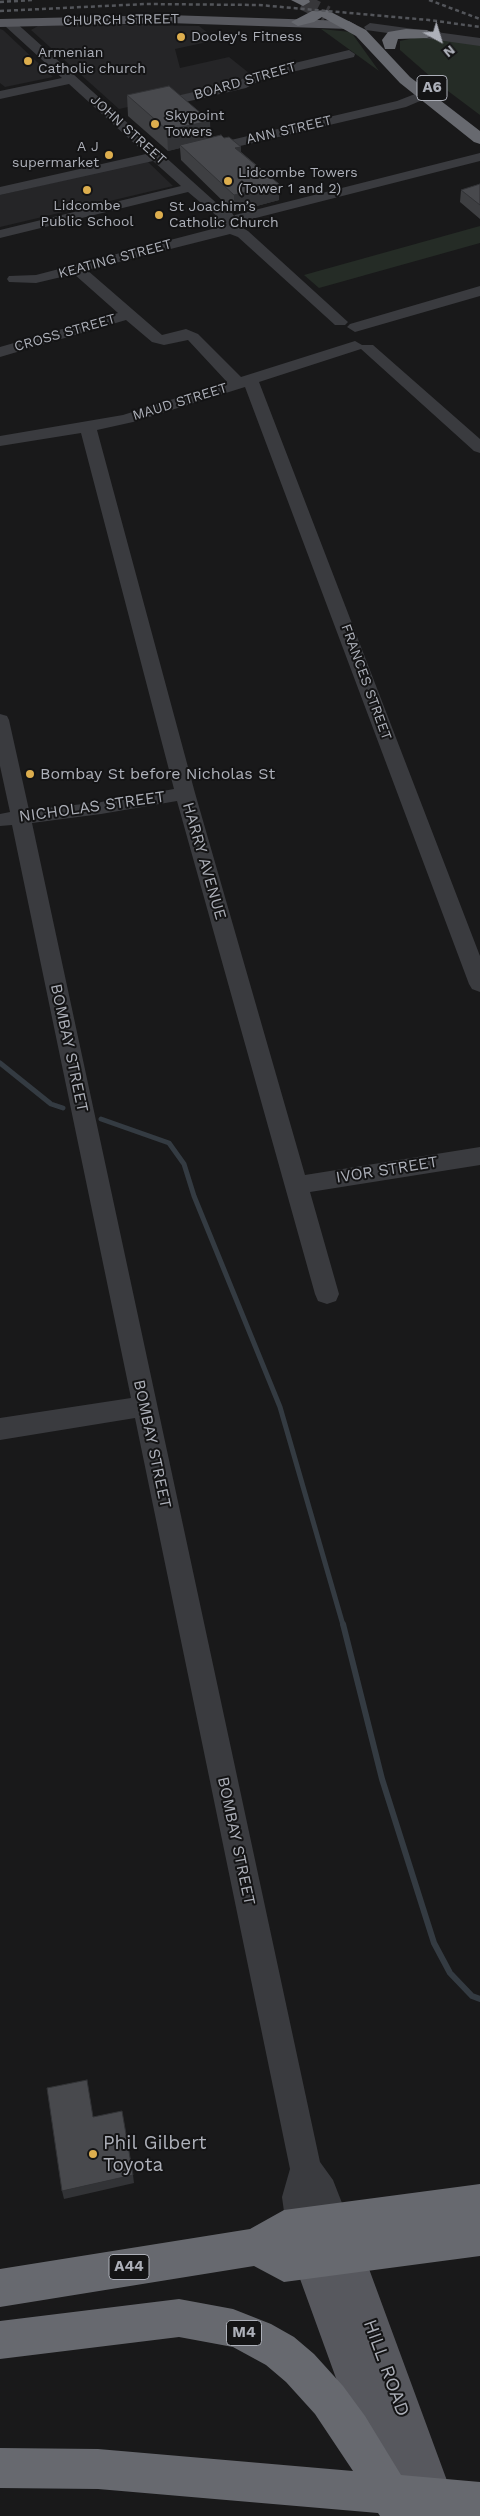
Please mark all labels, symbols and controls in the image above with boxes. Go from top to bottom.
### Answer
street label: CHURCH STREET [63,11,179,29]
north arrow [415,15,465,65]
place label: Dooley's Fitness [191,29,302,45]
marker: Dooley's Fitness [175,31,187,43]
text: N [440,42,459,61]
place label: Armenian Catholic church [38,45,146,78]
marker: Armenian Catholic church [22,55,34,67]
street label: BOARD STREET [192,58,298,104]
road number: A6 [417,76,447,100]
street label: JOHN STREET [87,92,169,168]
place label: Skypoint Towers [165,108,224,140]
street label: ANN STREET [245,112,333,148]
marker: Skypoint Towers [149,118,161,130]
place label: A J supermarket [12,139,99,172]
marker: A J supermarket [103,149,115,161]
place label: Lidcombe Towers (Tower 1 and 2) [238,165,358,198]
marker: Lidcombe Towers (Tower 1 and 2) [222,175,234,187]
marker: Lidcombe Public School [81,184,93,196]
place label: Lidcombe Public School [40,198,134,230]
place label: St Joachim’s Catholic Church [169,199,279,232]
marker: St Joachim’s Catholic Church [153,209,165,221]
street label: KEATING STREET [57,236,173,282]
street label: CROSS STREET [12,311,118,355]
street label: MAUD STREET [131,380,229,424]
street label: FRANCES STREET [337,622,395,742]
place label: Bombay St before Nicholas St [40,764,275,784]
marker: Bombay St before Nicholas St [24,768,36,780]
street label: NICHOLAS STREET [18,787,166,827]
street label: HARRY AVENUE [178,800,230,922]
street label: BOMBAY STREET [46,982,92,1114]
street label: IVOR STREET [335,1152,439,1188]
street label: BOMBAY STREET [129,1378,175,1510]
street label: BOMBAY STREET [213,1775,259,1907]
place label: Phil Gilbert Toyota [103,2132,206,2176]
marker: Phil Gilbert Toyota [87,2148,99,2160]
road number: A44 [109,2254,149,2280]
street label: HILL ROAD [358,2316,414,2420]
road number: M4 [226,2320,262,2346]

